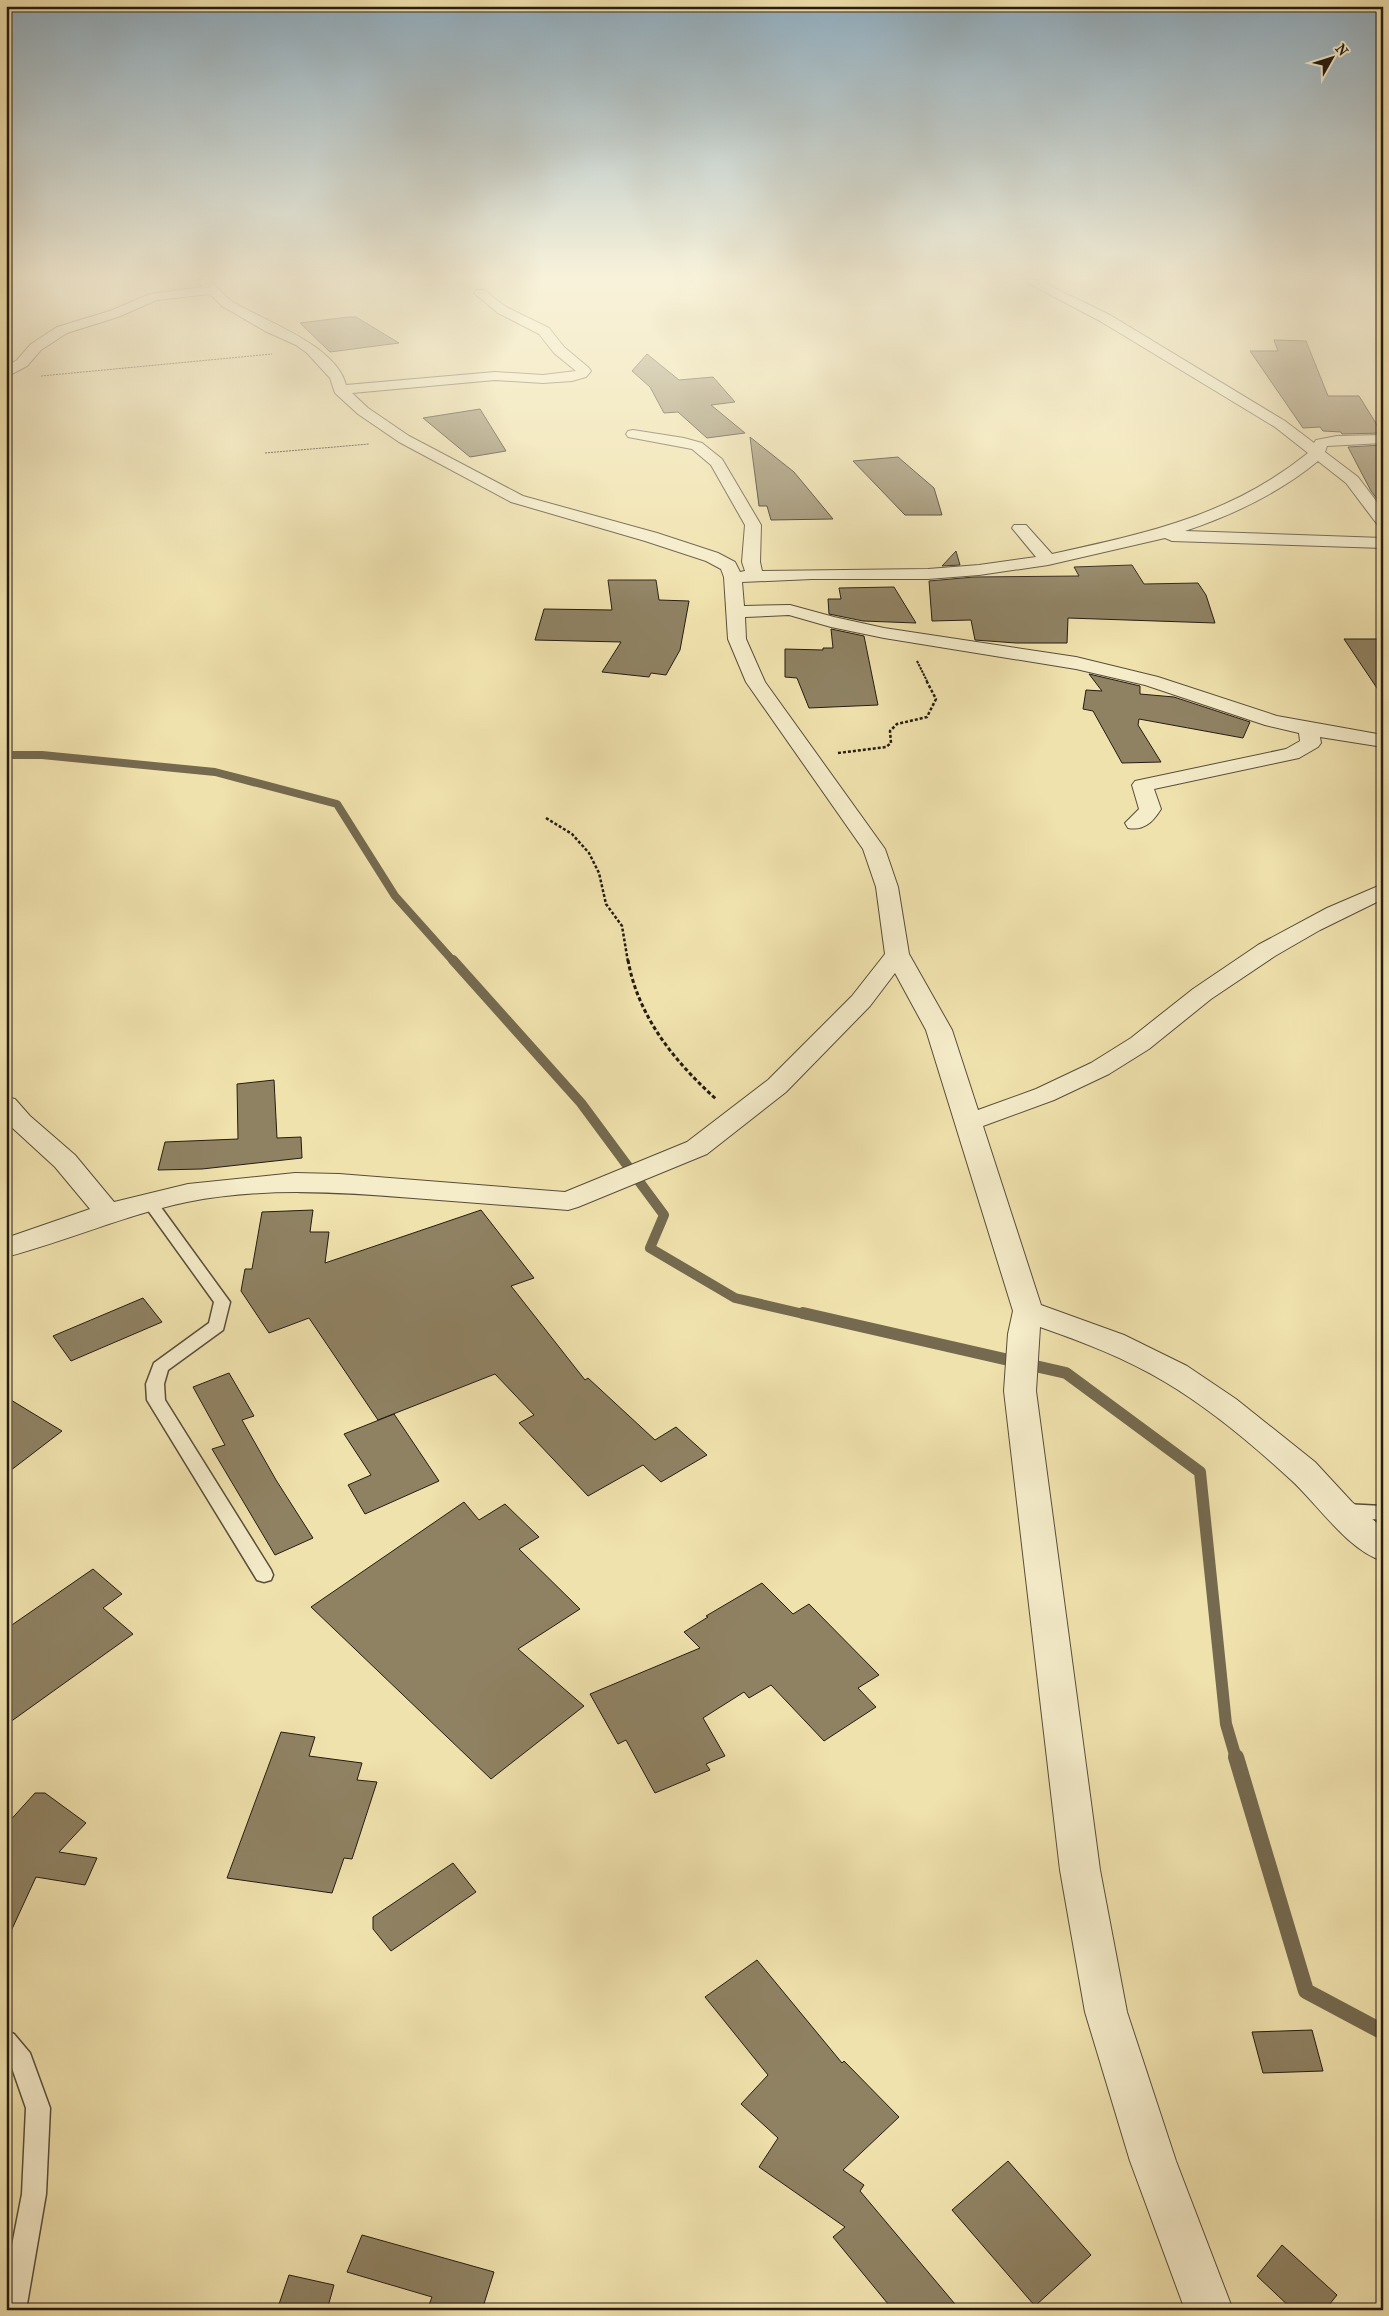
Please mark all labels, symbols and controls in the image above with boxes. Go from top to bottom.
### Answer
north arrow [1306,32,1356,82]
text: N [1332,41,1352,60]

